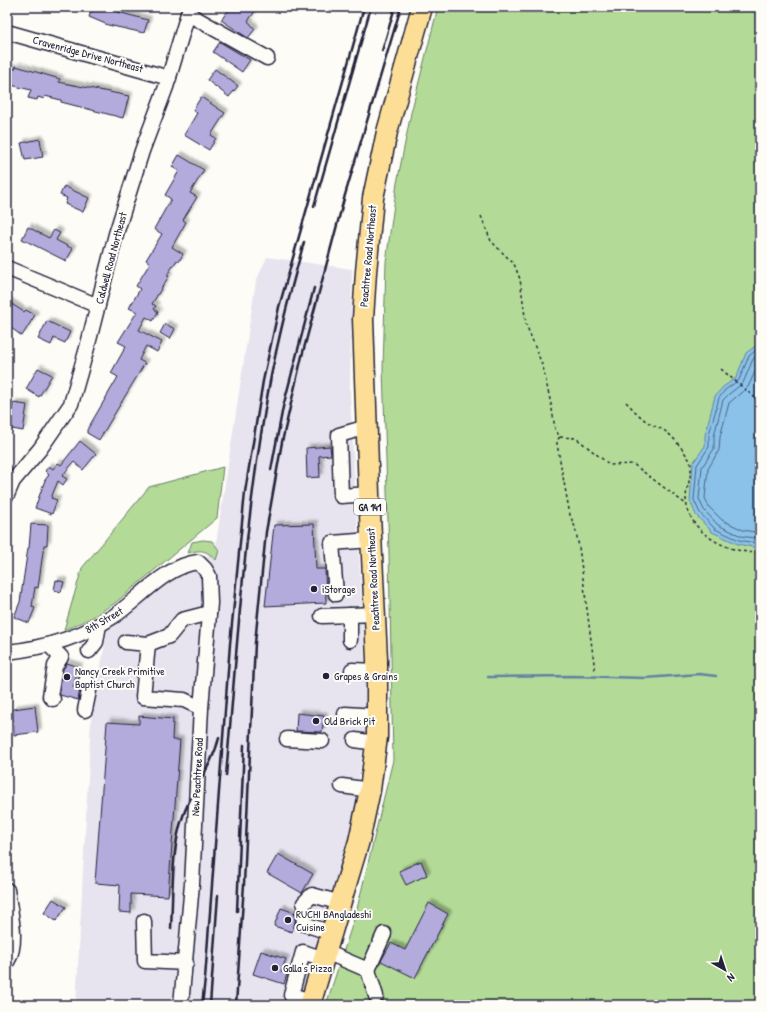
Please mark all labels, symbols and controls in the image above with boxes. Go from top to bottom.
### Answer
street label: Cravenridge Drive Northeast [31,32,145,76]
street label: Peachtree Road Northeast [357,204,379,308]
street label: Caldwell Road Northeast [92,210,130,305]
road number: GA 141 [354,499,386,515]
street label: Peachtree Road Northeast [363,527,383,630]
place label: iStorage [322,582,356,596]
marker: iStorage [309,584,319,594]
street label: 8th Street [83,604,126,636]
place label: Nancy Creek Primitive Baptist Church [75,664,165,691]
place label: Grapes & Grains [334,669,398,683]
marker: Grapes & Grains [321,671,331,681]
marker: Nancy Creek Primitive Baptist Church [62,672,72,682]
place label: Old Brick Pit [324,714,375,728]
marker: Old Brick Pit [311,716,321,726]
street label: New Peachtree Road [188,737,206,816]
place label: RUCHI BAngladeshi Cuisine [296,907,371,934]
marker: RUCHI BAngladeshi Cuisine [283,915,293,925]
north arrow [705,950,745,990]
place label: Galla's Pizza [283,961,332,975]
marker: Galla's Pizza [270,963,280,973]
text: N [725,970,738,985]

